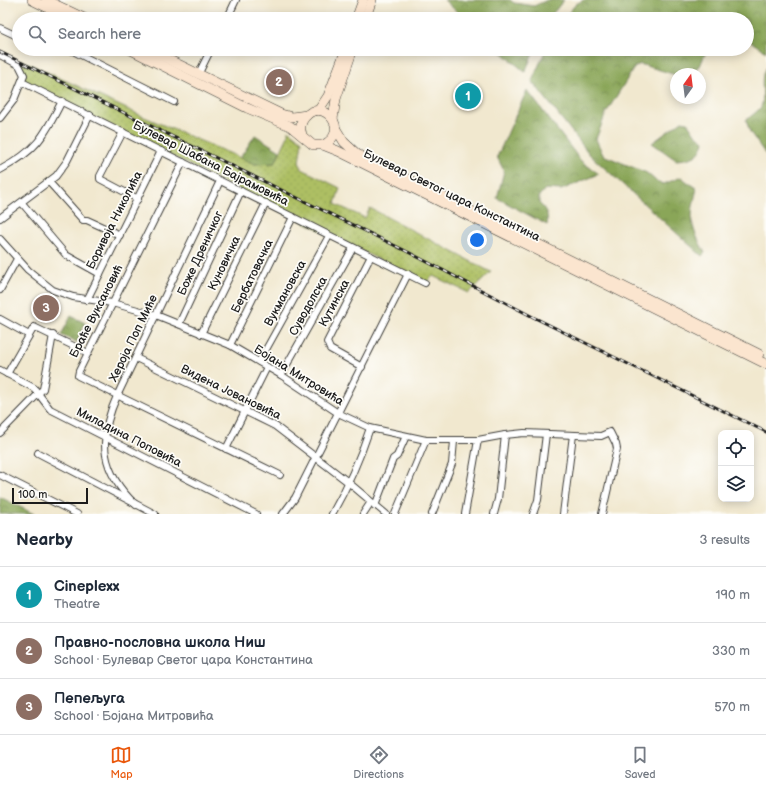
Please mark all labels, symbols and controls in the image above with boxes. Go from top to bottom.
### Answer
search box [12,12,754,56]
icon: search [26,23,48,45]
text: Search here [58,25,141,44]
pin: 2 [266,67,292,97]
north arrow [670,68,706,104]
pin: 1 [455,81,481,111]
street label: Булевар Шабана Бајрамовића [131,118,291,209]
street label: Булевар Светог цара Константина [361,146,543,245]
street label: Боривоја Николића [83,169,146,272]
street label: Боже Дреничког [174,208,227,298]
your location [467,230,487,250]
street label: Куновичка [205,234,244,293]
street label: Бербатовачка [228,237,277,315]
street label: Вукмановска [261,258,310,329]
street label: Браће Вуксановић [67,262,126,360]
street label: Суводолска [286,274,331,338]
street label: Кутинска [316,277,353,329]
street label: Хероја Поп Миће [106,292,161,384]
pin: 3 [33,293,59,323]
street label: Бојана Митровића [251,342,346,409]
street label: Видена Јовановића [178,362,283,423]
street label: Миладина Поповића [74,404,184,471]
map controls [718,430,754,502]
button: locate [718,430,754,466]
button: layers [718,466,754,502]
scale bar [12,486,88,505]
text: 100 m [18,488,47,501]
text: Nearby [16,530,73,550]
text: 3 results [699,532,750,548]
text: Cineplexx [54,577,119,596]
text: 1 [26,587,32,603]
text: 190 m [716,587,750,603]
text: Theatre [54,596,100,612]
text: Правно-пословна школа Ниш [54,633,266,652]
text: 2 [25,643,33,659]
text: 330 m [712,643,750,659]
text: School · Булевар Светог цара Константина [54,652,313,668]
text: Пепељуга [54,689,125,708]
text: 3 [25,699,33,715]
text: 570 m [714,699,750,715]
text: School · Бојана Митровића [54,708,214,724]
tab: Map [110,744,133,781]
tab: Directions [353,744,404,781]
tab: Saved [625,744,656,781]

